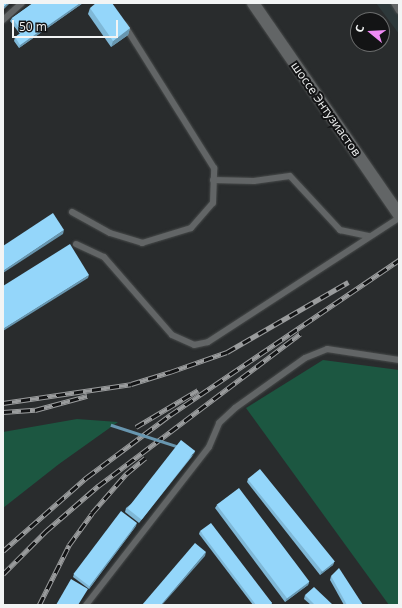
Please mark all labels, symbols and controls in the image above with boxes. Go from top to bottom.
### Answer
scale bar [14,12,120,38]
north arrow [350,12,390,52]
text: 50 m [19,18,47,35]
text: С [351,23,367,34]
street label: шоссе Энтузиастов [288,59,364,159]

